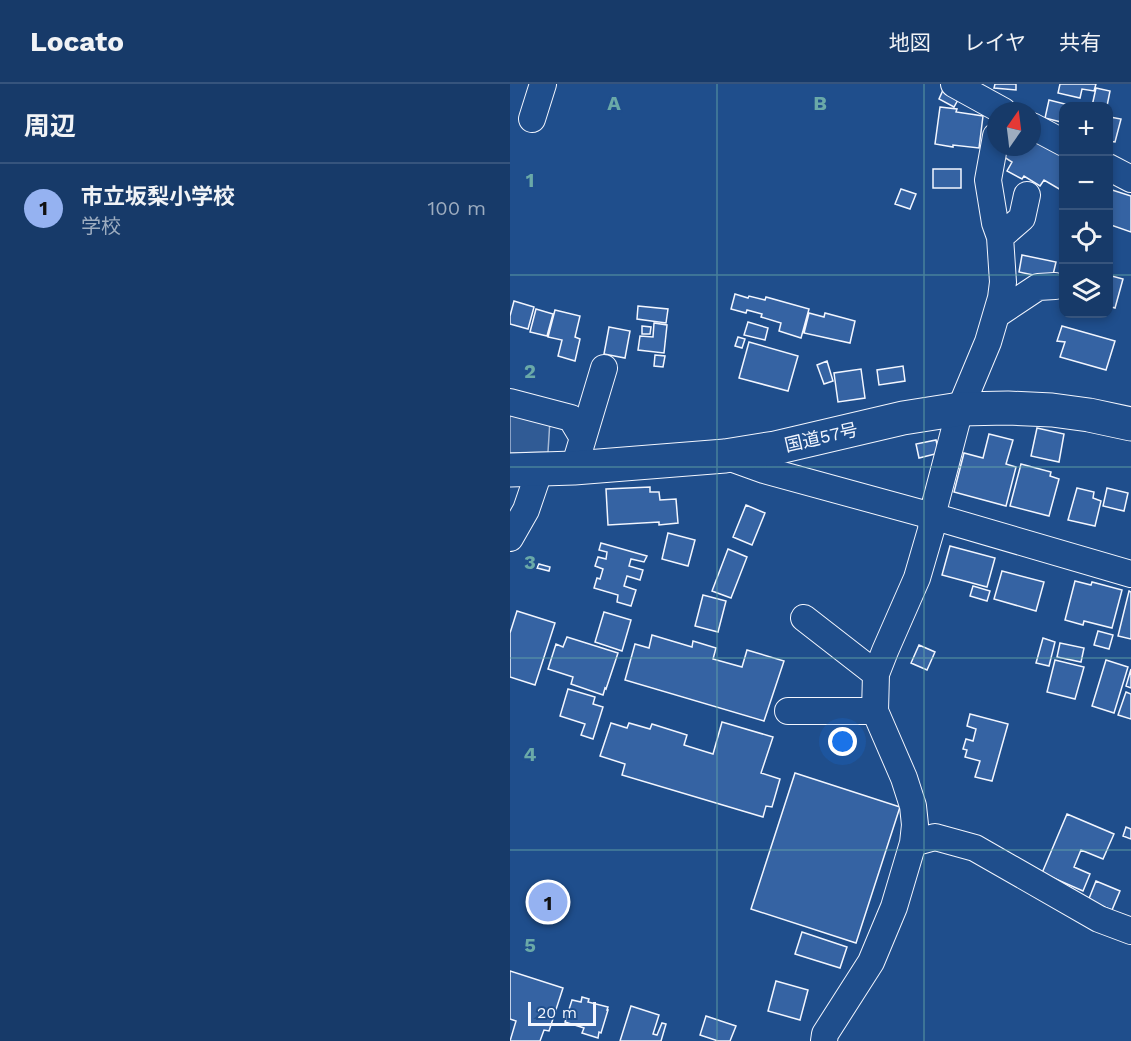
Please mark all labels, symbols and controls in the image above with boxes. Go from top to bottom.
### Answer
text: Locato [30,25,124,58]
text: 地図 [889,30,931,55]
text: レイヤ [964,30,1026,55]
text: 共有 [1059,30,1101,55]
text: A [607,91,621,115]
text: B [813,91,827,115]
north arrow [987,102,1041,156]
map controls [1059,102,1113,318]
button: + [1059,102,1113,156]
text: 周辺 [24,111,76,141]
button: − [1059,156,1113,210]
text: 1 [526,168,534,192]
text: 市立坂梨小学校 [81,184,235,209]
text: 1 [39,196,48,220]
text: 100 m [427,196,486,220]
button: locate [1059,210,1113,264]
text: 学校 [81,214,121,238]
button: layers [1059,264,1113,318]
text: 2 [524,359,536,383]
street label: 国道57号 [782,418,860,456]
text: 3 [524,550,536,574]
your location [828,727,857,756]
text: 4 [524,742,537,766]
pin: 1 [528,880,567,924]
text: 5 [524,933,536,957]
scale bar [528,999,596,1026]
text: 20 m [537,1003,577,1022]

